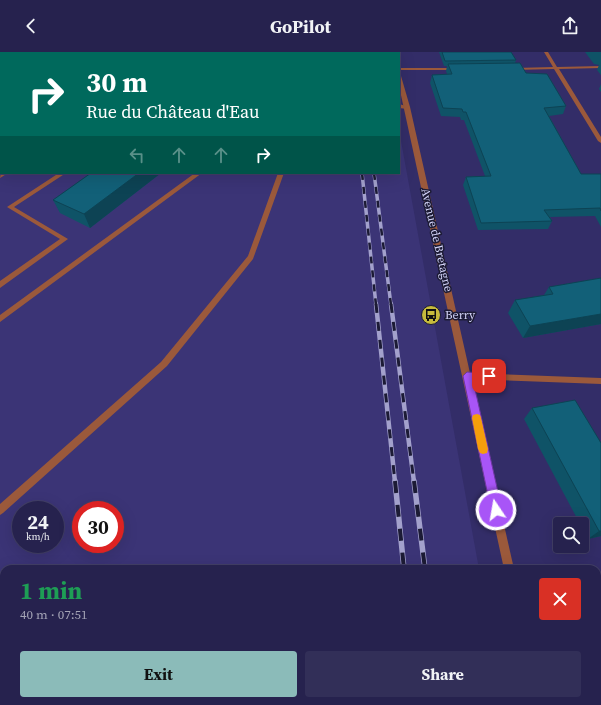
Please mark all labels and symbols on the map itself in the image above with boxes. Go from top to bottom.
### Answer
street label: Avenue de Bretagne [417,187,457,293]
bus stop icon: Berry [420,304,442,326]
place label: Berry [445,307,476,323]
pin [472,359,506,393]
position arrow [475,489,517,531]
speed limit sign: 30 [72,501,124,553]

